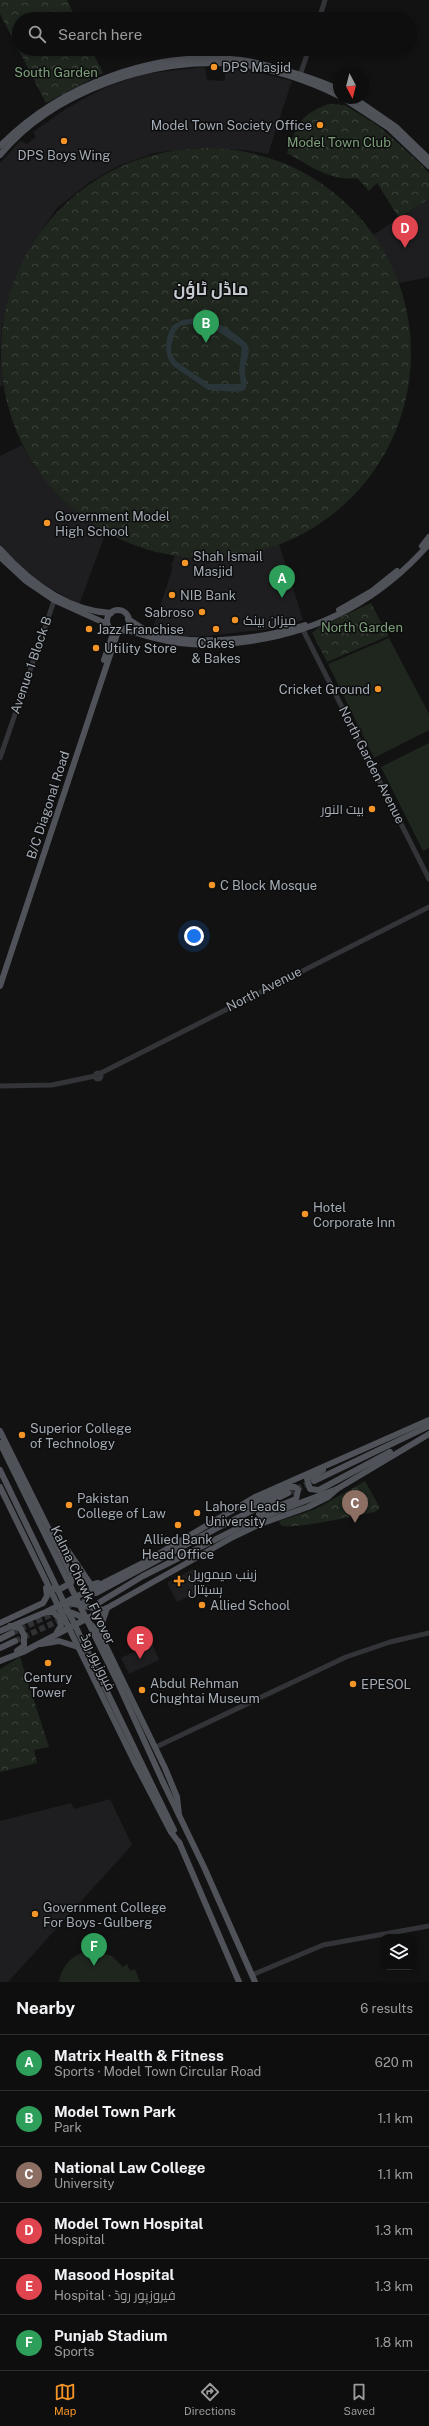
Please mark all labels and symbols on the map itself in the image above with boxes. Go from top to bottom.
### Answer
place label: DPS Masjid [222,60,291,75]
marker: DPS Masjid [209,62,219,72]
park label: South Garden [14,65,98,80]
north arrow [333,68,369,104]
place label: Model Town Society Office [151,118,312,133]
marker: Model Town Society Office [315,120,325,130]
park label: Model Town Club [287,135,391,150]
marker: DPS Boys Wing [59,136,69,146]
place label: DPS Boys Wing [18,148,110,163]
pin: D [392,215,418,248]
district label: ماڈل ٹاؤن [174,279,248,299]
pin: B [193,310,219,343]
place label: Government Model High School [55,509,170,539]
marker: Government Model High School [42,518,52,528]
place label: Shah Ismail Masjid [193,549,263,579]
marker: Shah Ismail Masjid [180,558,190,568]
pin: A [269,565,295,598]
place label: NIB Bank [180,588,236,603]
marker: NIB Bank [167,590,177,600]
place label: Sabroso [144,605,194,620]
marker: Sabroso [197,607,207,617]
place label: میزان بینک [243,613,296,628]
street label: Avenue 1 Block B [7,614,55,716]
marker: میزان بینک [230,615,240,625]
park label: North Garden [321,620,403,635]
place label: Jazz Franchise [97,622,184,637]
marker: Jazz Franchise [84,624,94,634]
marker: Cakes & Bakes [211,624,221,634]
place label: Cakes & Bakes [191,636,241,666]
place label: Utility Store [104,641,177,656]
marker: Utility Store [91,643,101,653]
place label: Cricket Ground [279,682,370,697]
marker: Cricket Ground [373,684,383,694]
street label: North Garden Avenue [336,704,408,826]
street label: B/C Diagonal Road [23,749,73,861]
place label: بیت النور [320,802,364,817]
marker: بیت النور [367,804,377,814]
place label: C Block Mosque [220,878,317,893]
marker: C Block Mosque [207,880,217,890]
your location [184,926,204,946]
street label: North Avenue [224,964,304,1014]
place label: Hotel Corporate Inn [313,1200,395,1230]
marker: Hotel Corporate Inn [300,1209,310,1219]
place label: Superior College of Technology [30,1421,132,1451]
marker: Superior College of Technology [17,1430,27,1440]
pin: C [342,1490,368,1523]
place label: Pakistan College of Law [77,1491,166,1521]
place label: Lahore Leads University [205,1499,286,1529]
marker: Pakistan College of Law [64,1500,74,1510]
marker: Lahore Leads University [192,1508,202,1518]
marker: Allied Bank Head Office [173,1520,183,1530]
street label: Kalma Chowk Flyover [48,1523,118,1647]
place label: Allied Bank Head Office [142,1532,214,1562]
place label: زینب میموریل ہسپتال [188,1567,257,1598]
marker: زینب میموریل ہسپتال [173,1575,185,1587]
place label: Allied School [210,1598,290,1613]
marker: Allied School [197,1600,207,1610]
pin: E [127,1626,153,1659]
street label: فیروزپور روڈ [76,1631,118,1694]
marker: Century Tower [43,1658,53,1668]
place label: Century Tower [24,1670,72,1700]
place label: Abdul Rehman Chughtai Museum [150,1676,260,1706]
place label: EPESOL [361,1677,411,1692]
marker: EPESOL [348,1679,358,1689]
marker: Abdul Rehman Chughtai Museum [137,1685,147,1695]
place label: Government College For Boys - Gulberg [43,1900,166,1930]
marker: Government College For Boys - Gulberg [30,1909,40,1919]
pin: F [81,1933,107,1966]

